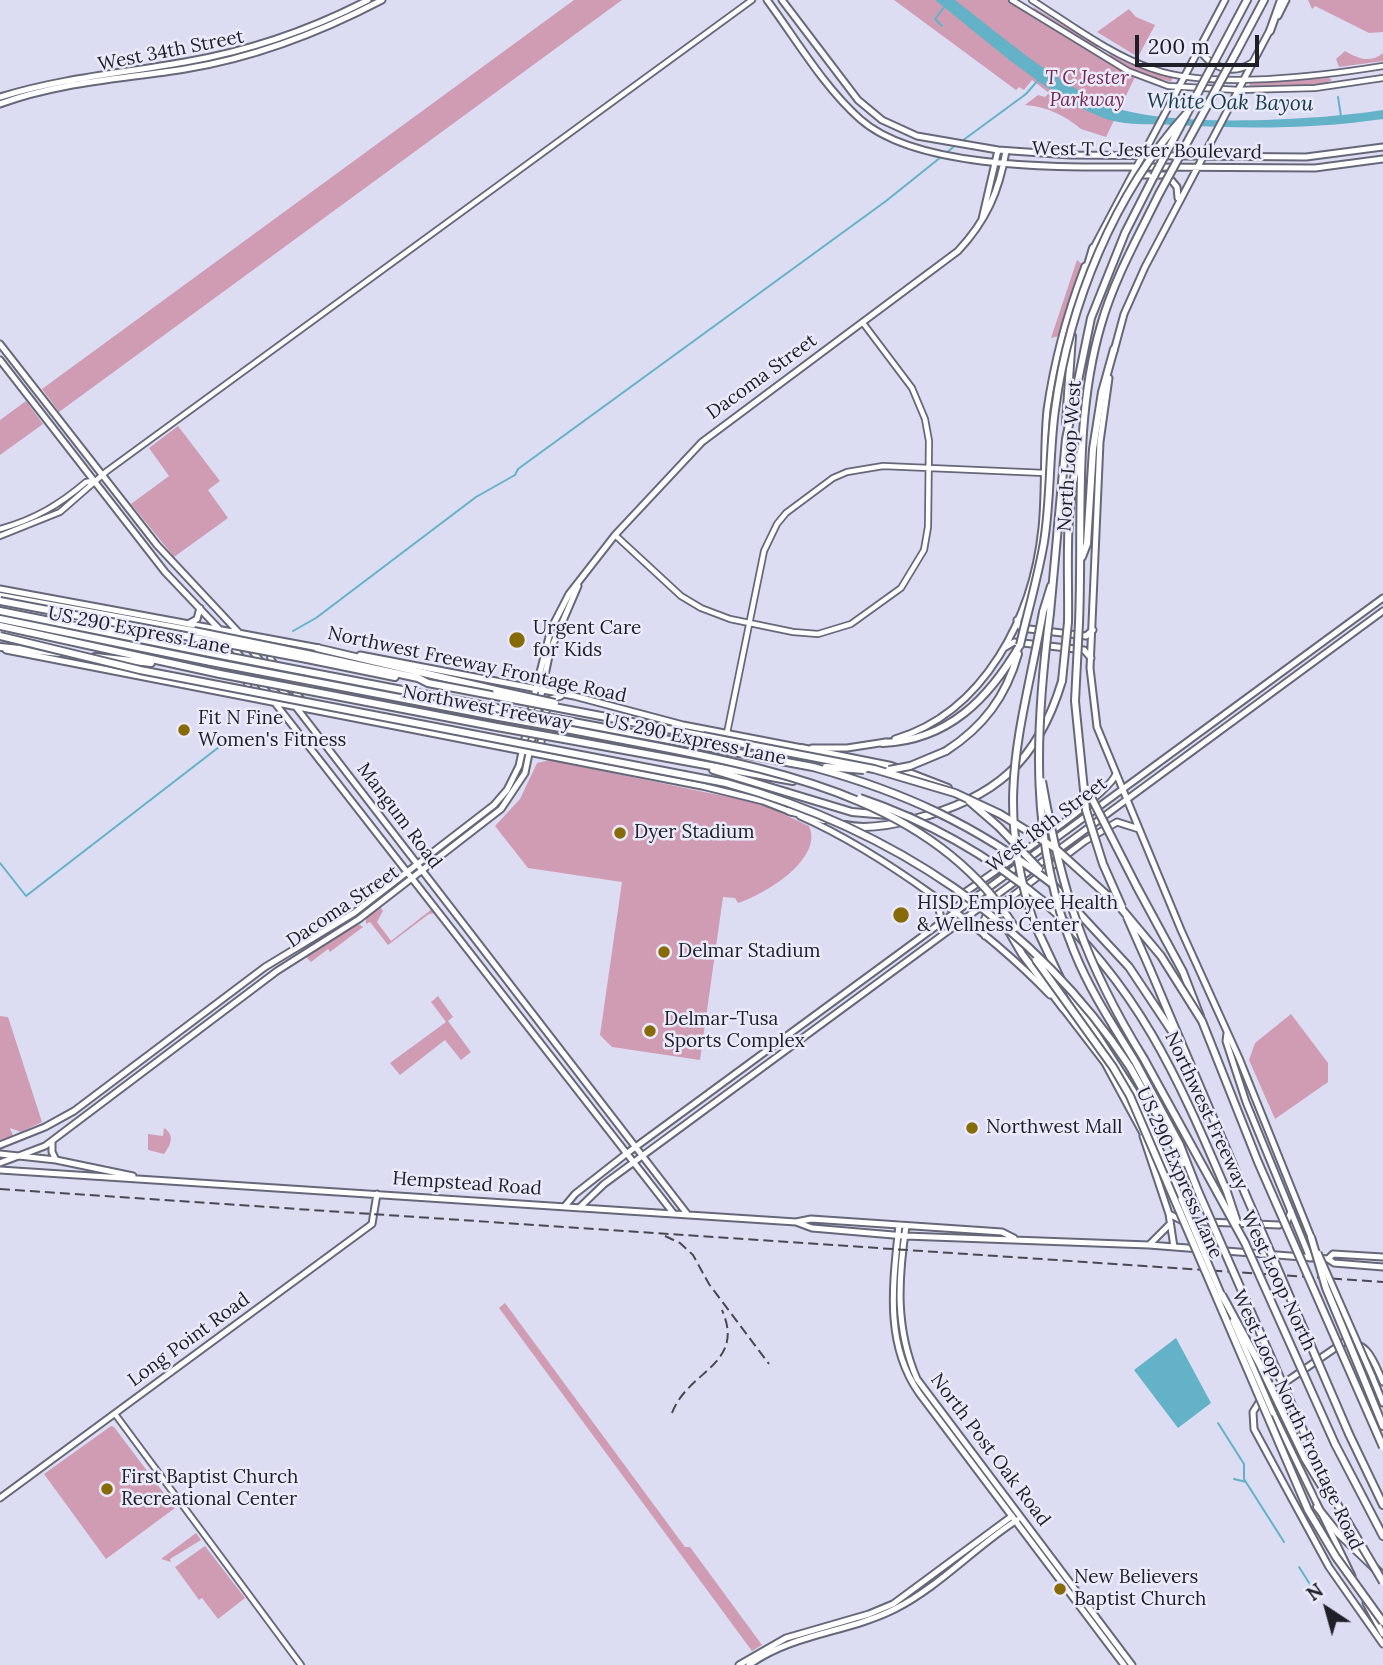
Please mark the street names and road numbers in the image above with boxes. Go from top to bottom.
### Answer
street label: West 34th Street [96,26,246,76]
street label: West T C Jester Boulevard [1032,138,1262,164]
street label: Dacoma Street [702,329,822,425]
street label: North Loop West [1053,380,1087,532]
street label: US 290 Express Lane [46,602,232,660]
street label: Northwest Freeway Frontage Road [325,622,629,708]
street label: Northwest Freeway [400,680,574,736]
street label: US 290 Express Lane [602,710,788,770]
street label: Mangum Road [352,759,446,873]
street label: West 18th Street [982,772,1112,878]
street label: Dacoma Street [282,861,404,953]
street label: Northwest Freeway [1159,1028,1253,1194]
street label: US 290 Express Lane [1131,1084,1227,1262]
street label: Hempstead Road [392,1167,542,1201]
street label: West Loop North [1236,1207,1320,1355]
street label: West Loop North Frontage Road [1227,1286,1367,1554]
street label: Long Point Road [124,1288,254,1392]
street label: North Post Oak Road [925,1369,1055,1531]

